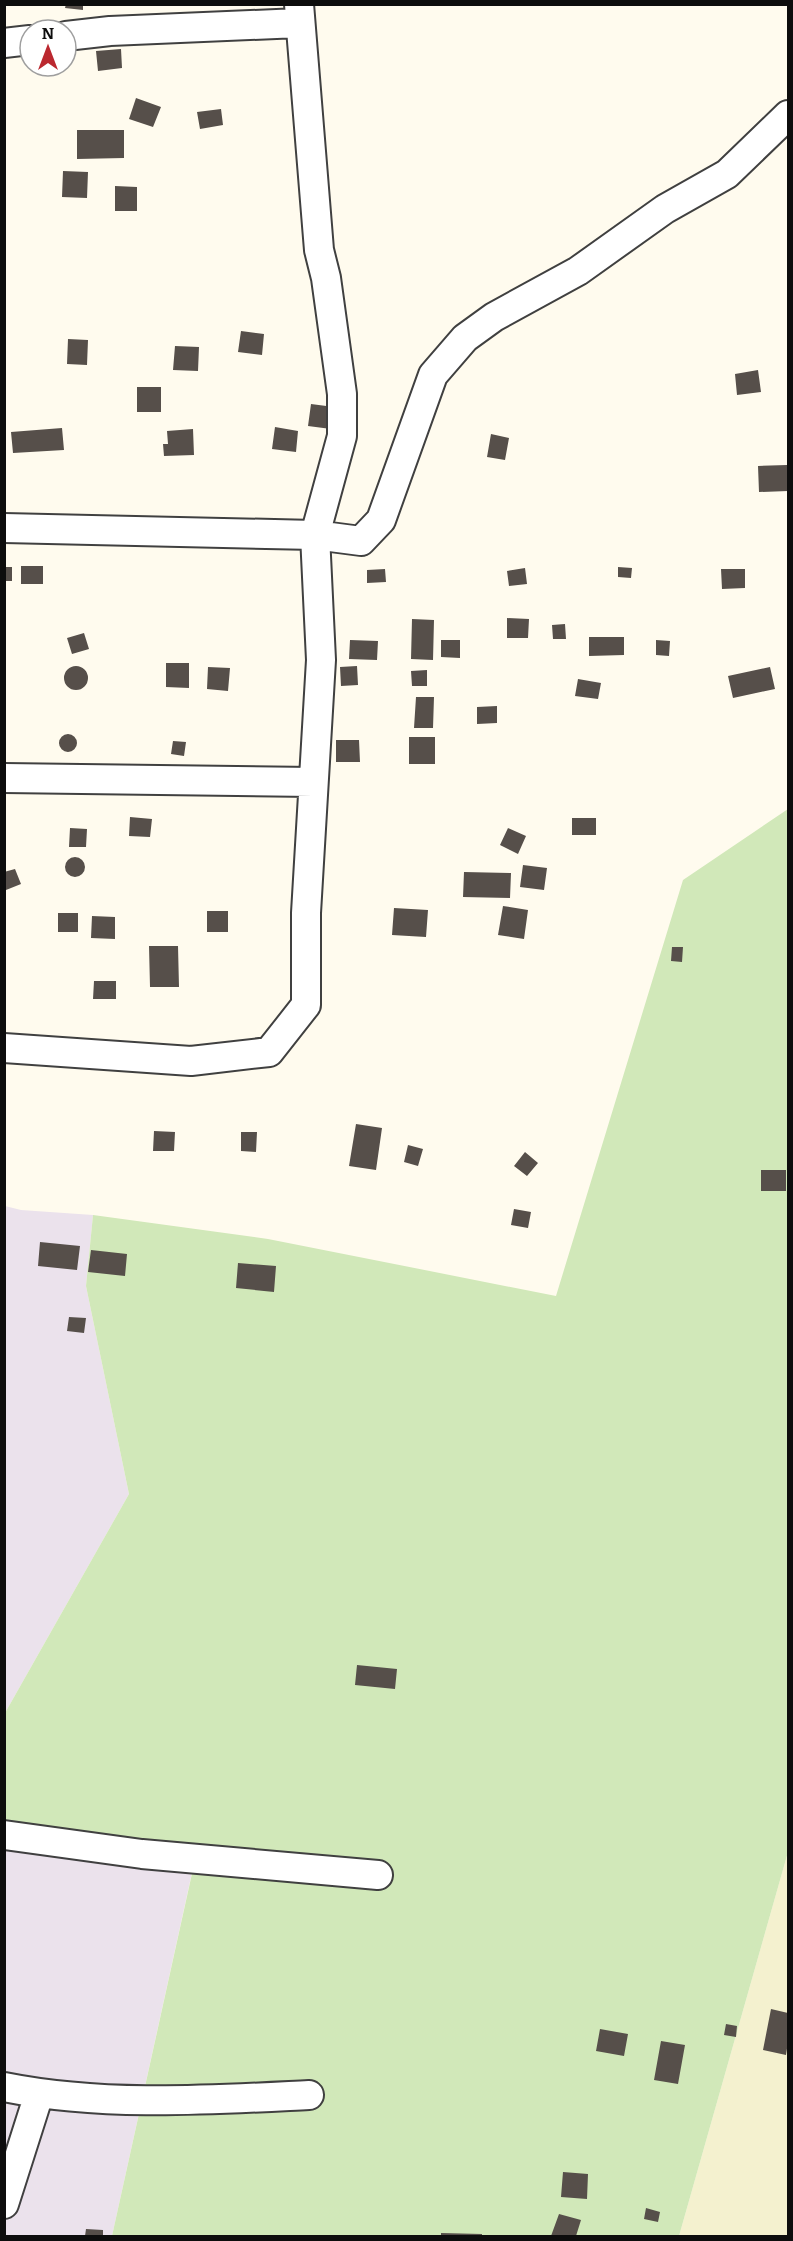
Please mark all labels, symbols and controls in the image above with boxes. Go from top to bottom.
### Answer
north arrow [18,18,78,78]
text: N [42,24,54,43]

